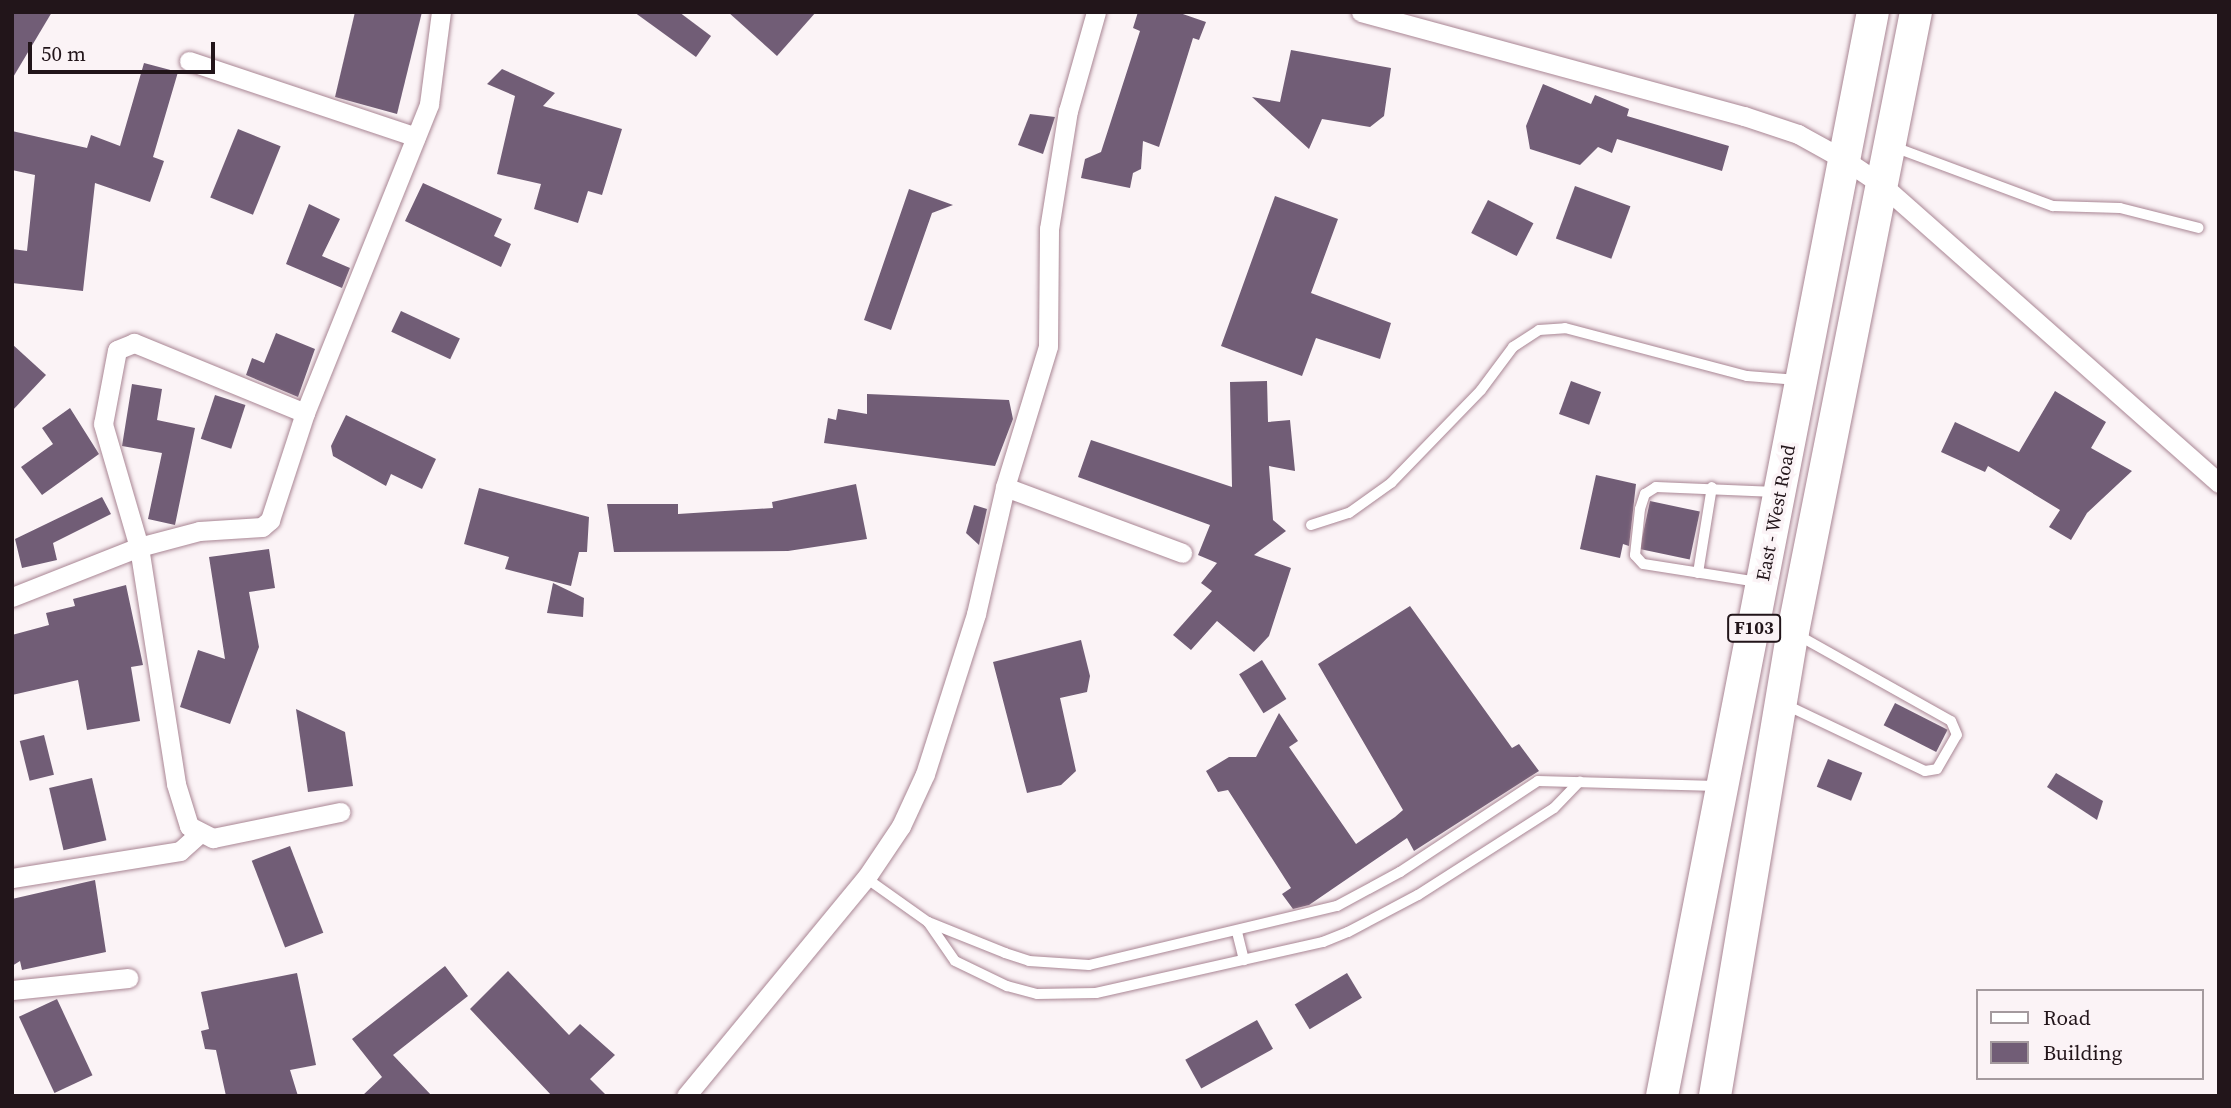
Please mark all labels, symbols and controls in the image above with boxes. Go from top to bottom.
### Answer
scale bar [32,28,219,72]
text: 50 m [41,39,86,68]
street label: East - West Road [1752,443,1800,583]
road number: F103 [1726,614,1782,642]
legend [1976,989,2203,1080]
text: Road [2043,1003,2091,1032]
text: Building [2043,1038,2122,1067]

